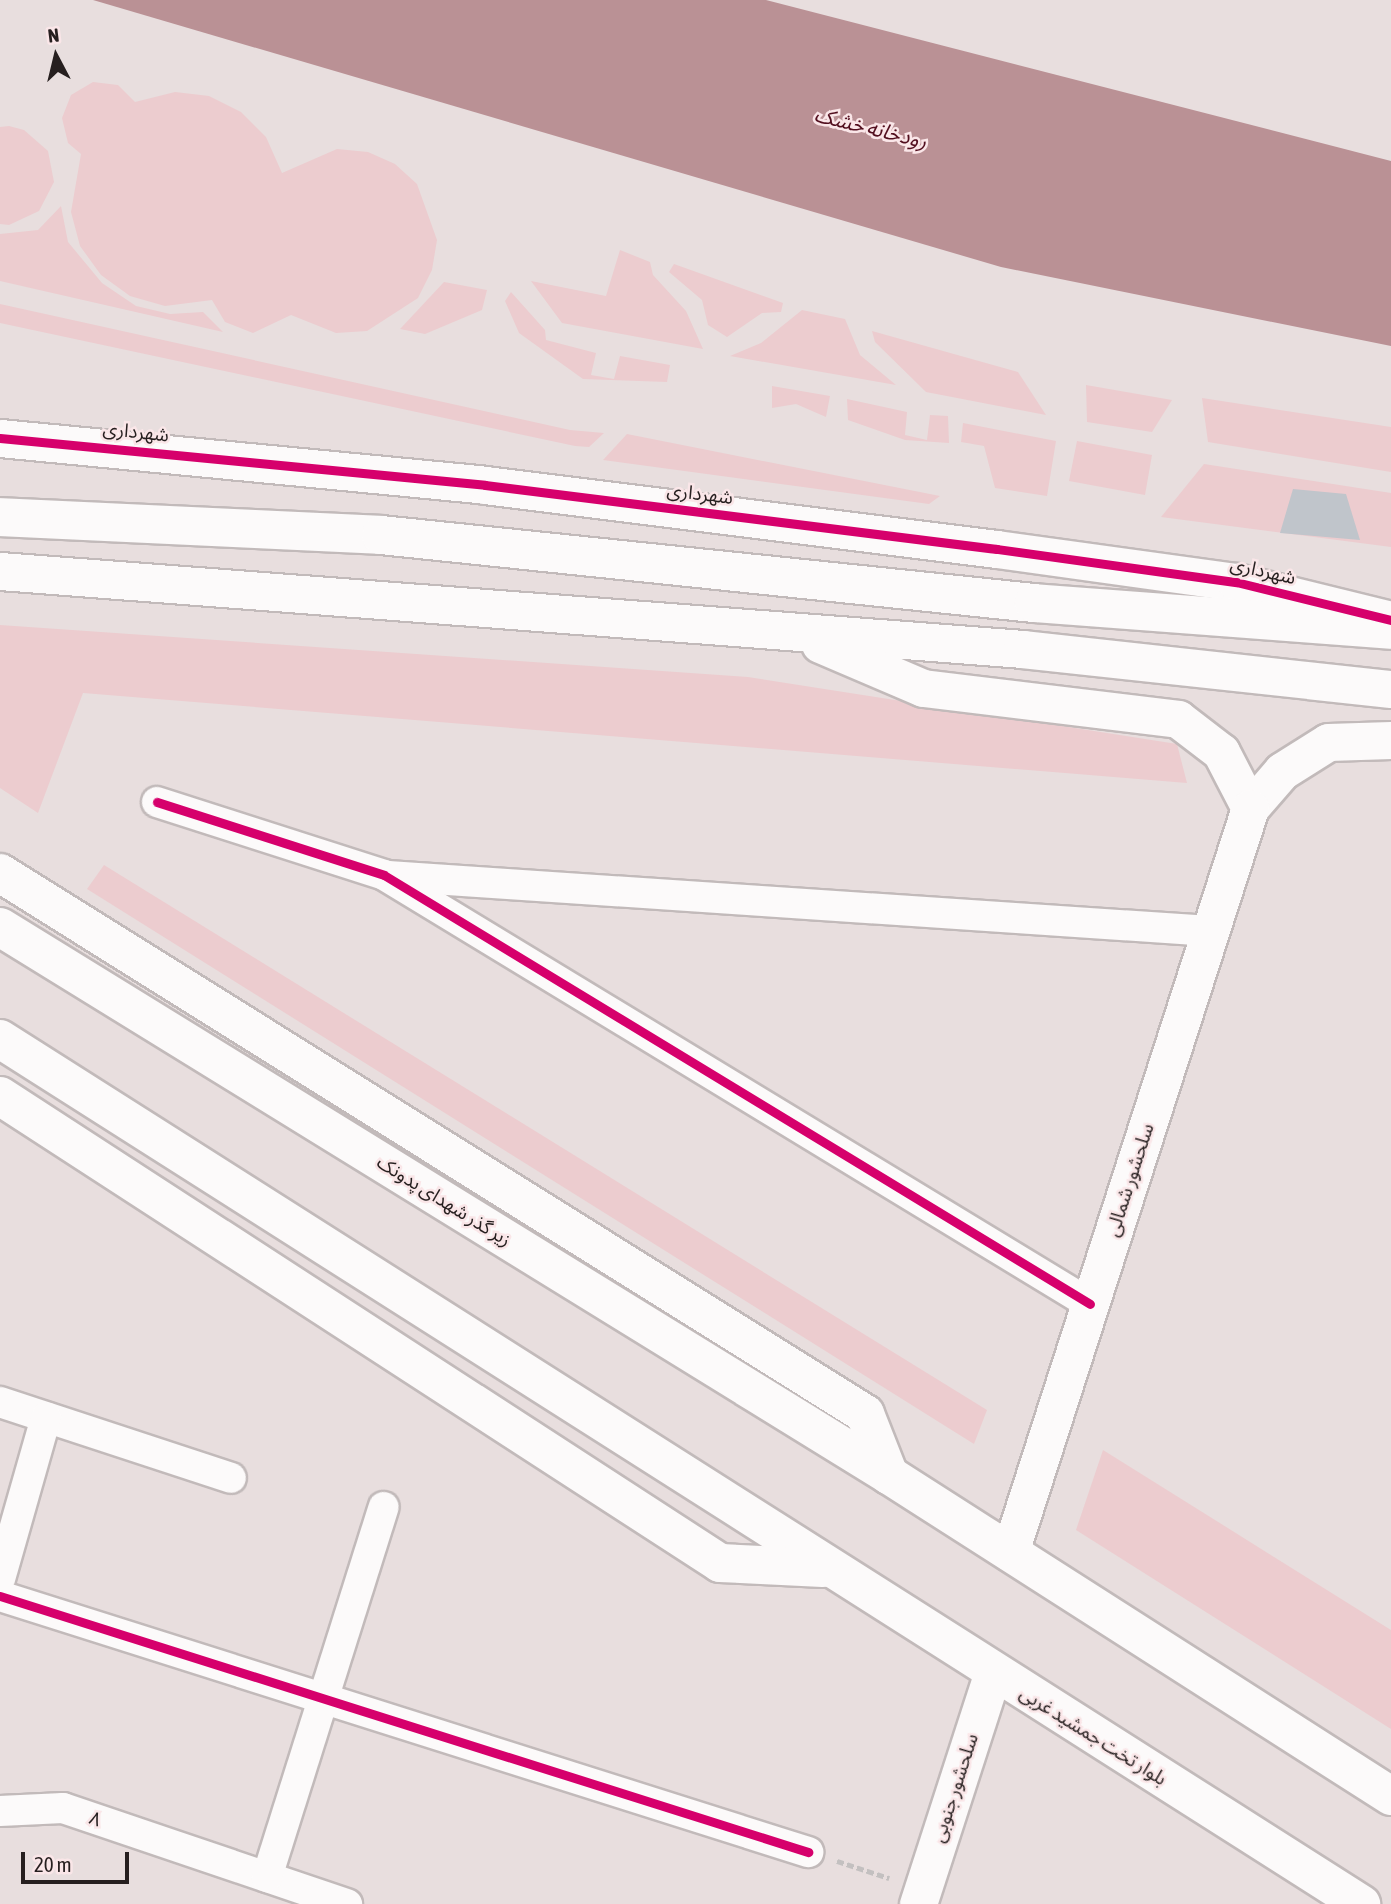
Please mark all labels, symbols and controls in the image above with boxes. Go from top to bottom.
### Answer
north arrow [21,21,91,91]
text: N [47,24,60,47]
water label: رودخانه خشک [812,101,930,153]
street label: شهرداری [102,417,170,447]
street label: شهرداری [666,479,734,509]
street label: شهرداری [1228,552,1298,590]
street label: سلحشور شمالی [1101,1120,1159,1240]
street label: زیر گذر شهدای پدونک [373,1151,515,1251]
street label: بلوار تخت جمشید غربی [1015,1682,1171,1790]
street label: سلحشور جنوبی [927,1731,983,1845]
street label: ۸ [86,1806,104,1832]
scale bar [24,1838,133,1882]
text: 20 m [34,1852,72,1876]

